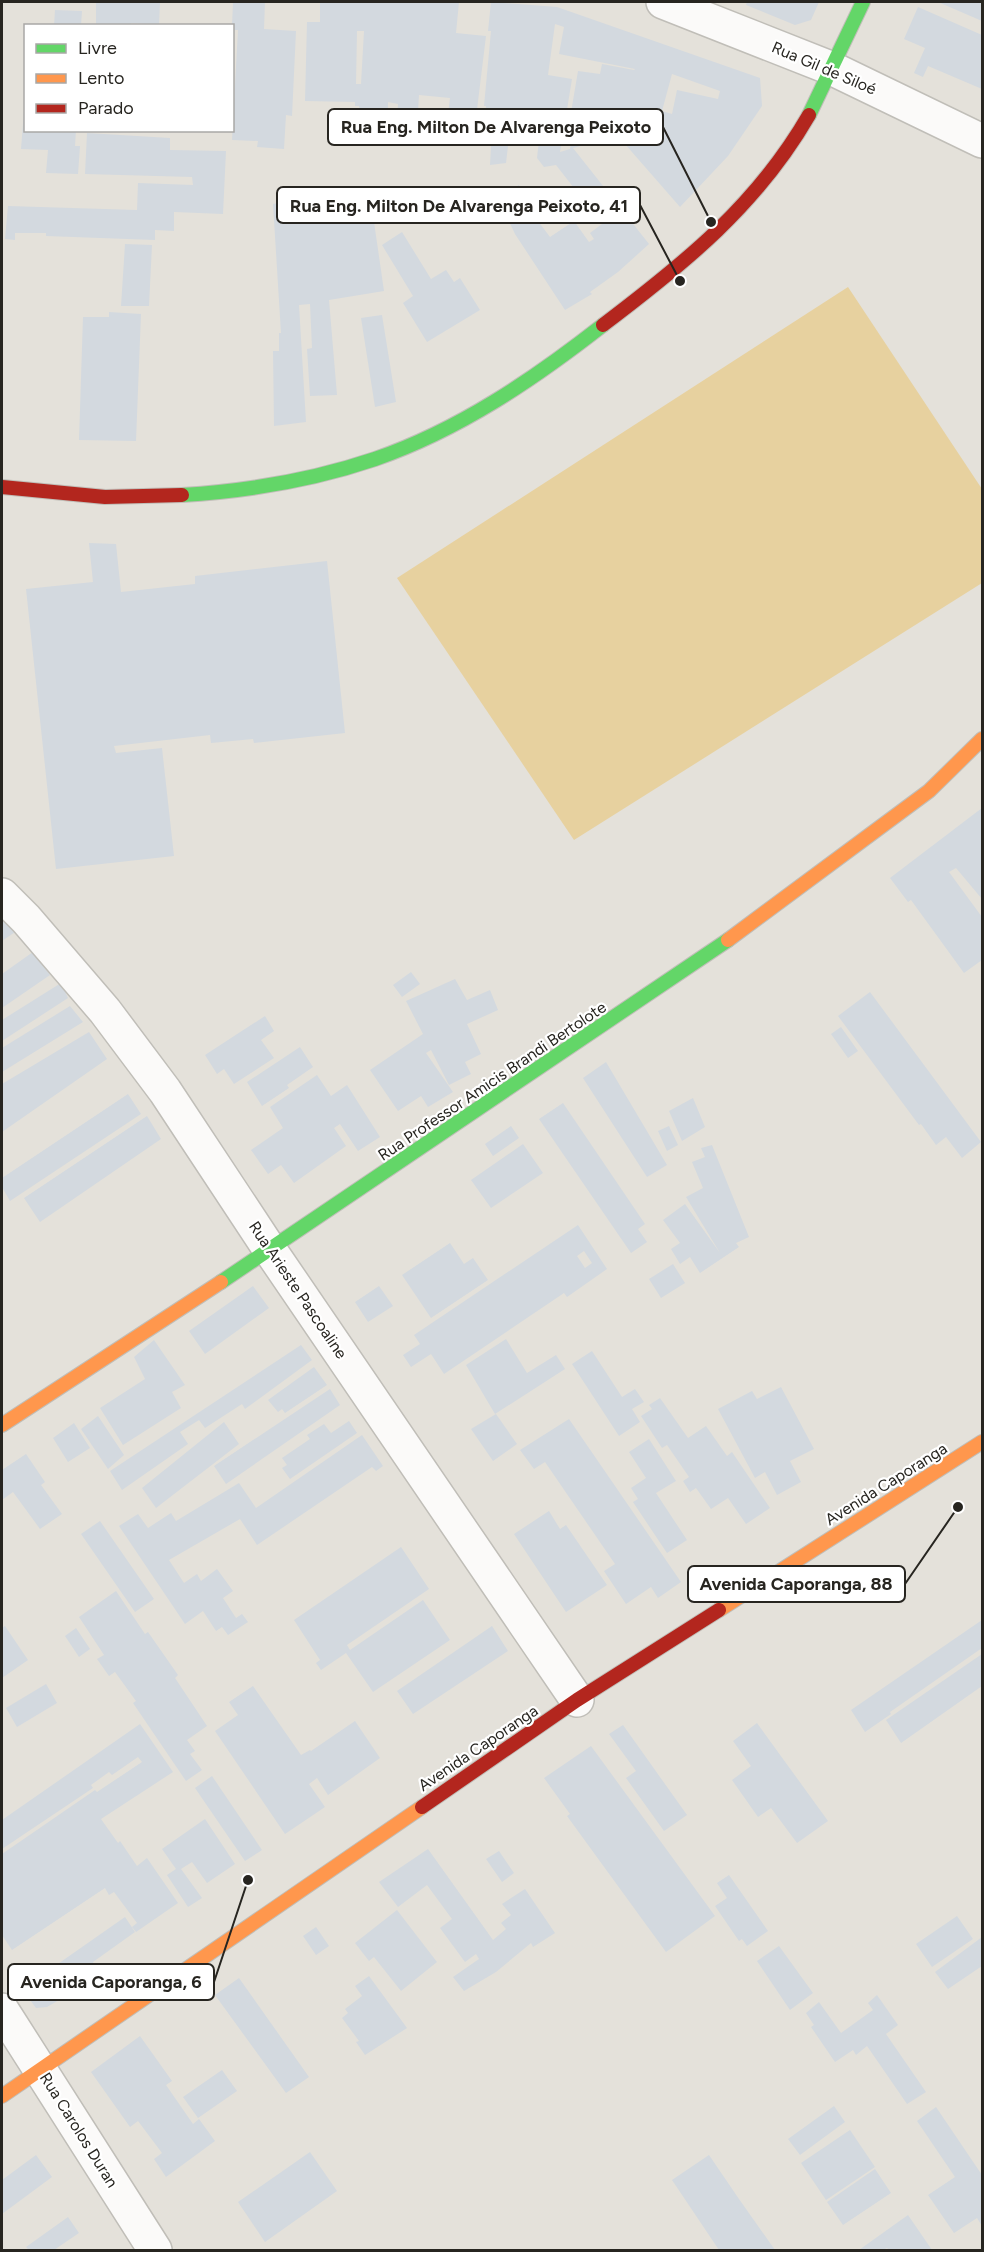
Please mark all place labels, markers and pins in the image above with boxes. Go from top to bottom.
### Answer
callout: Rua Eng. Milton De Alvarenga Peixoto [328,109,663,145]
callout: Rua Eng. Milton De Alvarenga Peixoto, 41 [277,187,640,223]
callout: Avenida Caporanga, 88 [688,1566,905,1602]
callout: Avenida Caporanga, 6 [8,1964,214,2000]

